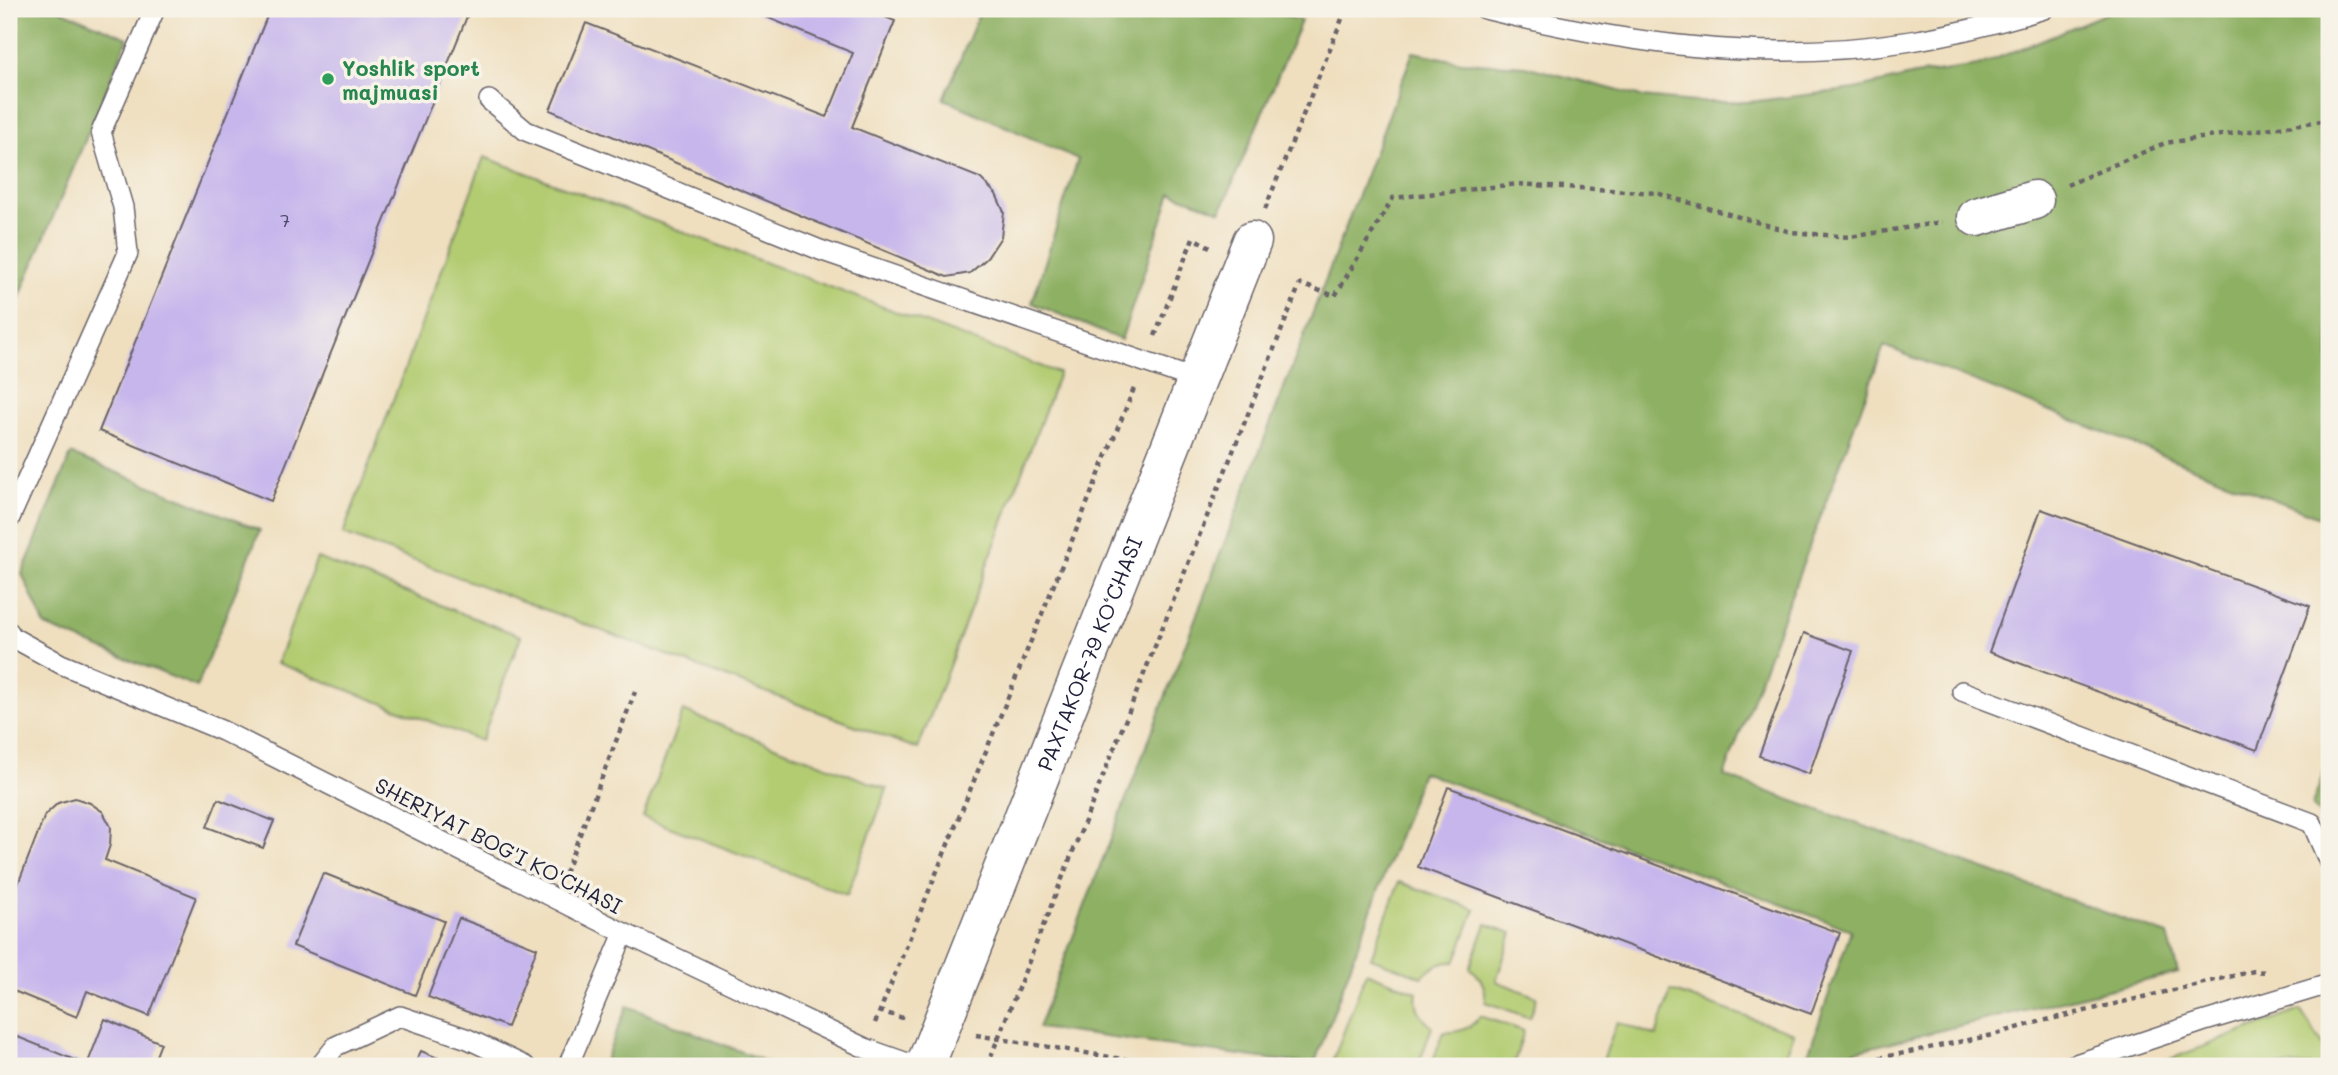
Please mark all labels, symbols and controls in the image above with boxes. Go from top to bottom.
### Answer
place label: Yoshlik sport majmuasi [342,54,480,105]
marker: Yoshlik sport majmuasi [320,71,336,87]
house number: 7 [280,208,290,232]
street label: PAXTAKOR-79 KO‘CHASI [1030,532,1147,774]
street label: SHERIYAT BOG'I KO'CHASI [371,771,627,919]

